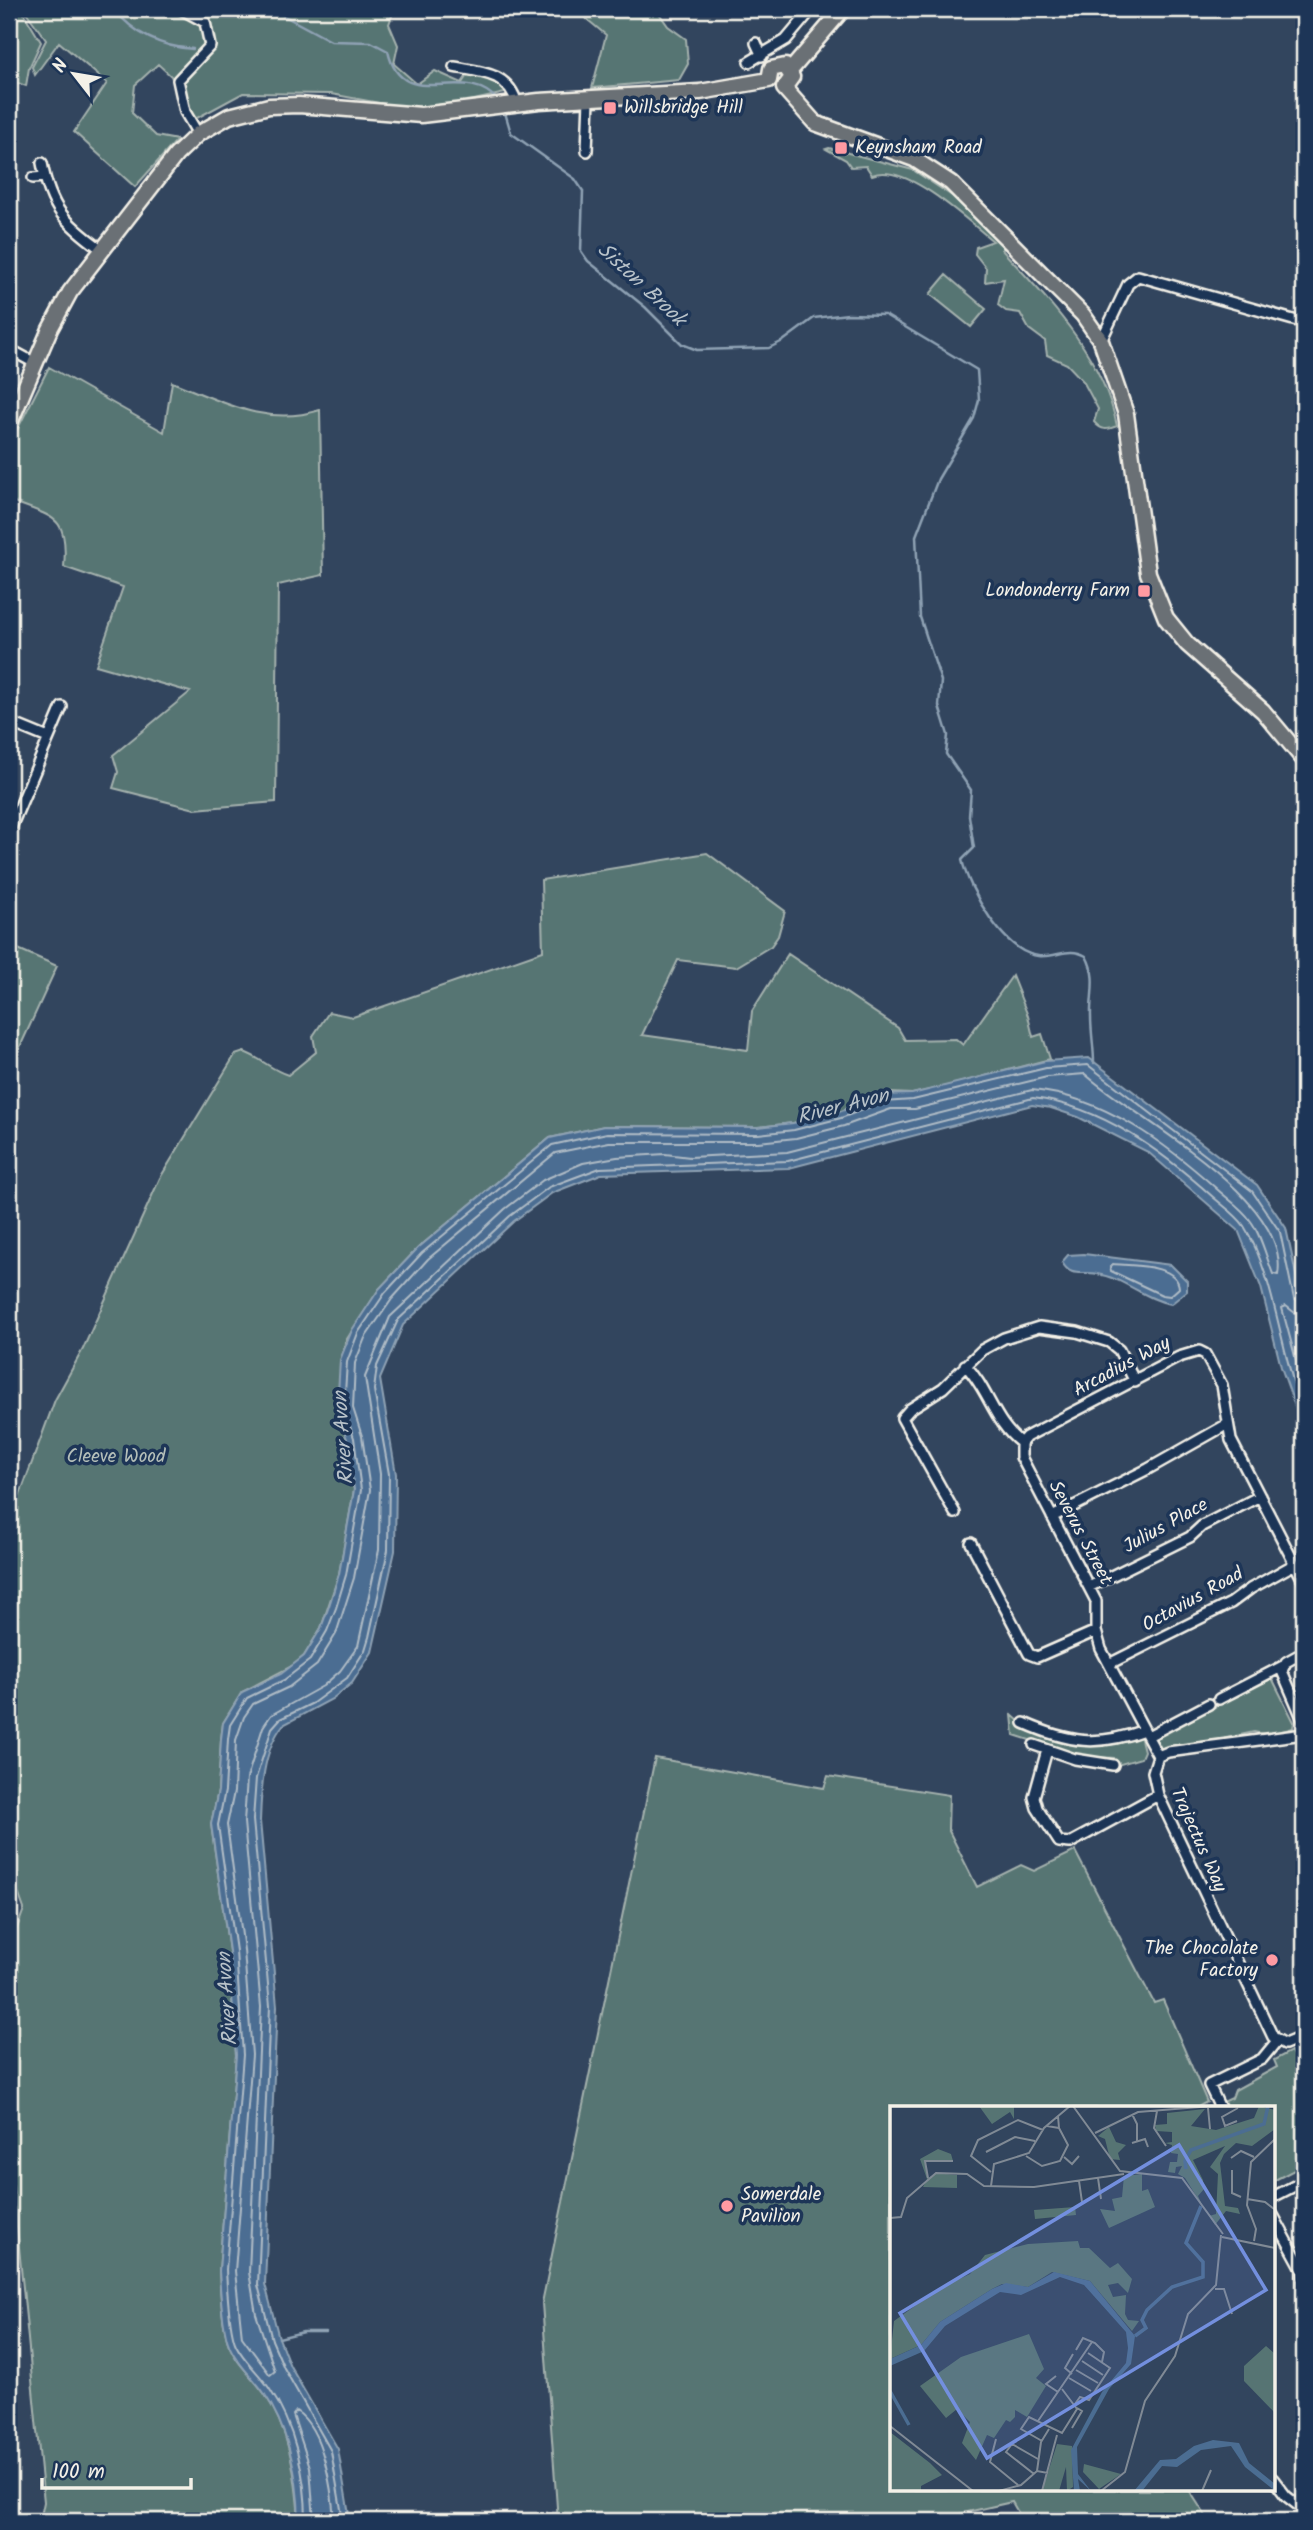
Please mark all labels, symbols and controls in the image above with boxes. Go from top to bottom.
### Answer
north arrow [38,38,108,108]
text: N [45,53,77,79]
place label: Willsbridge Hill [624,93,743,123]
marker: Willsbridge Hill [602,100,618,116]
place label: Keynsham Road [855,133,982,163]
marker: Keynsham Road [833,140,849,156]
water label: Siston Brook [589,235,695,337]
place label: Londonderry Farm [985,576,1130,606]
marker: Londonderry Farm [1136,583,1152,599]
water label: River Avon [794,1079,894,1134]
street label: Arcadius Way [1068,1328,1177,1405]
water label: River Avon [324,1389,364,1486]
park label: Cleeve Wood [67,1442,166,1472]
street label: Severus Street [1040,1475,1120,1591]
street label: Julius Place [1118,1490,1214,1562]
street label: Octavius Road [1137,1560,1250,1640]
street label: Trajectus Way [1162,1783,1235,1898]
place label: The Chocolate Factory [1145,1934,1259,1986]
water label: River Avon [208,1950,248,2047]
marker: The Chocolate Factory [1264,1952,1280,1968]
inset map [890,2106,1274,2492]
place label: Somerdale Pavilion [741,2180,822,2232]
marker: Somerdale Pavilion [719,2198,735,2214]
scale bar [42,2446,191,2490]
text: 100 m [52,2456,105,2489]

